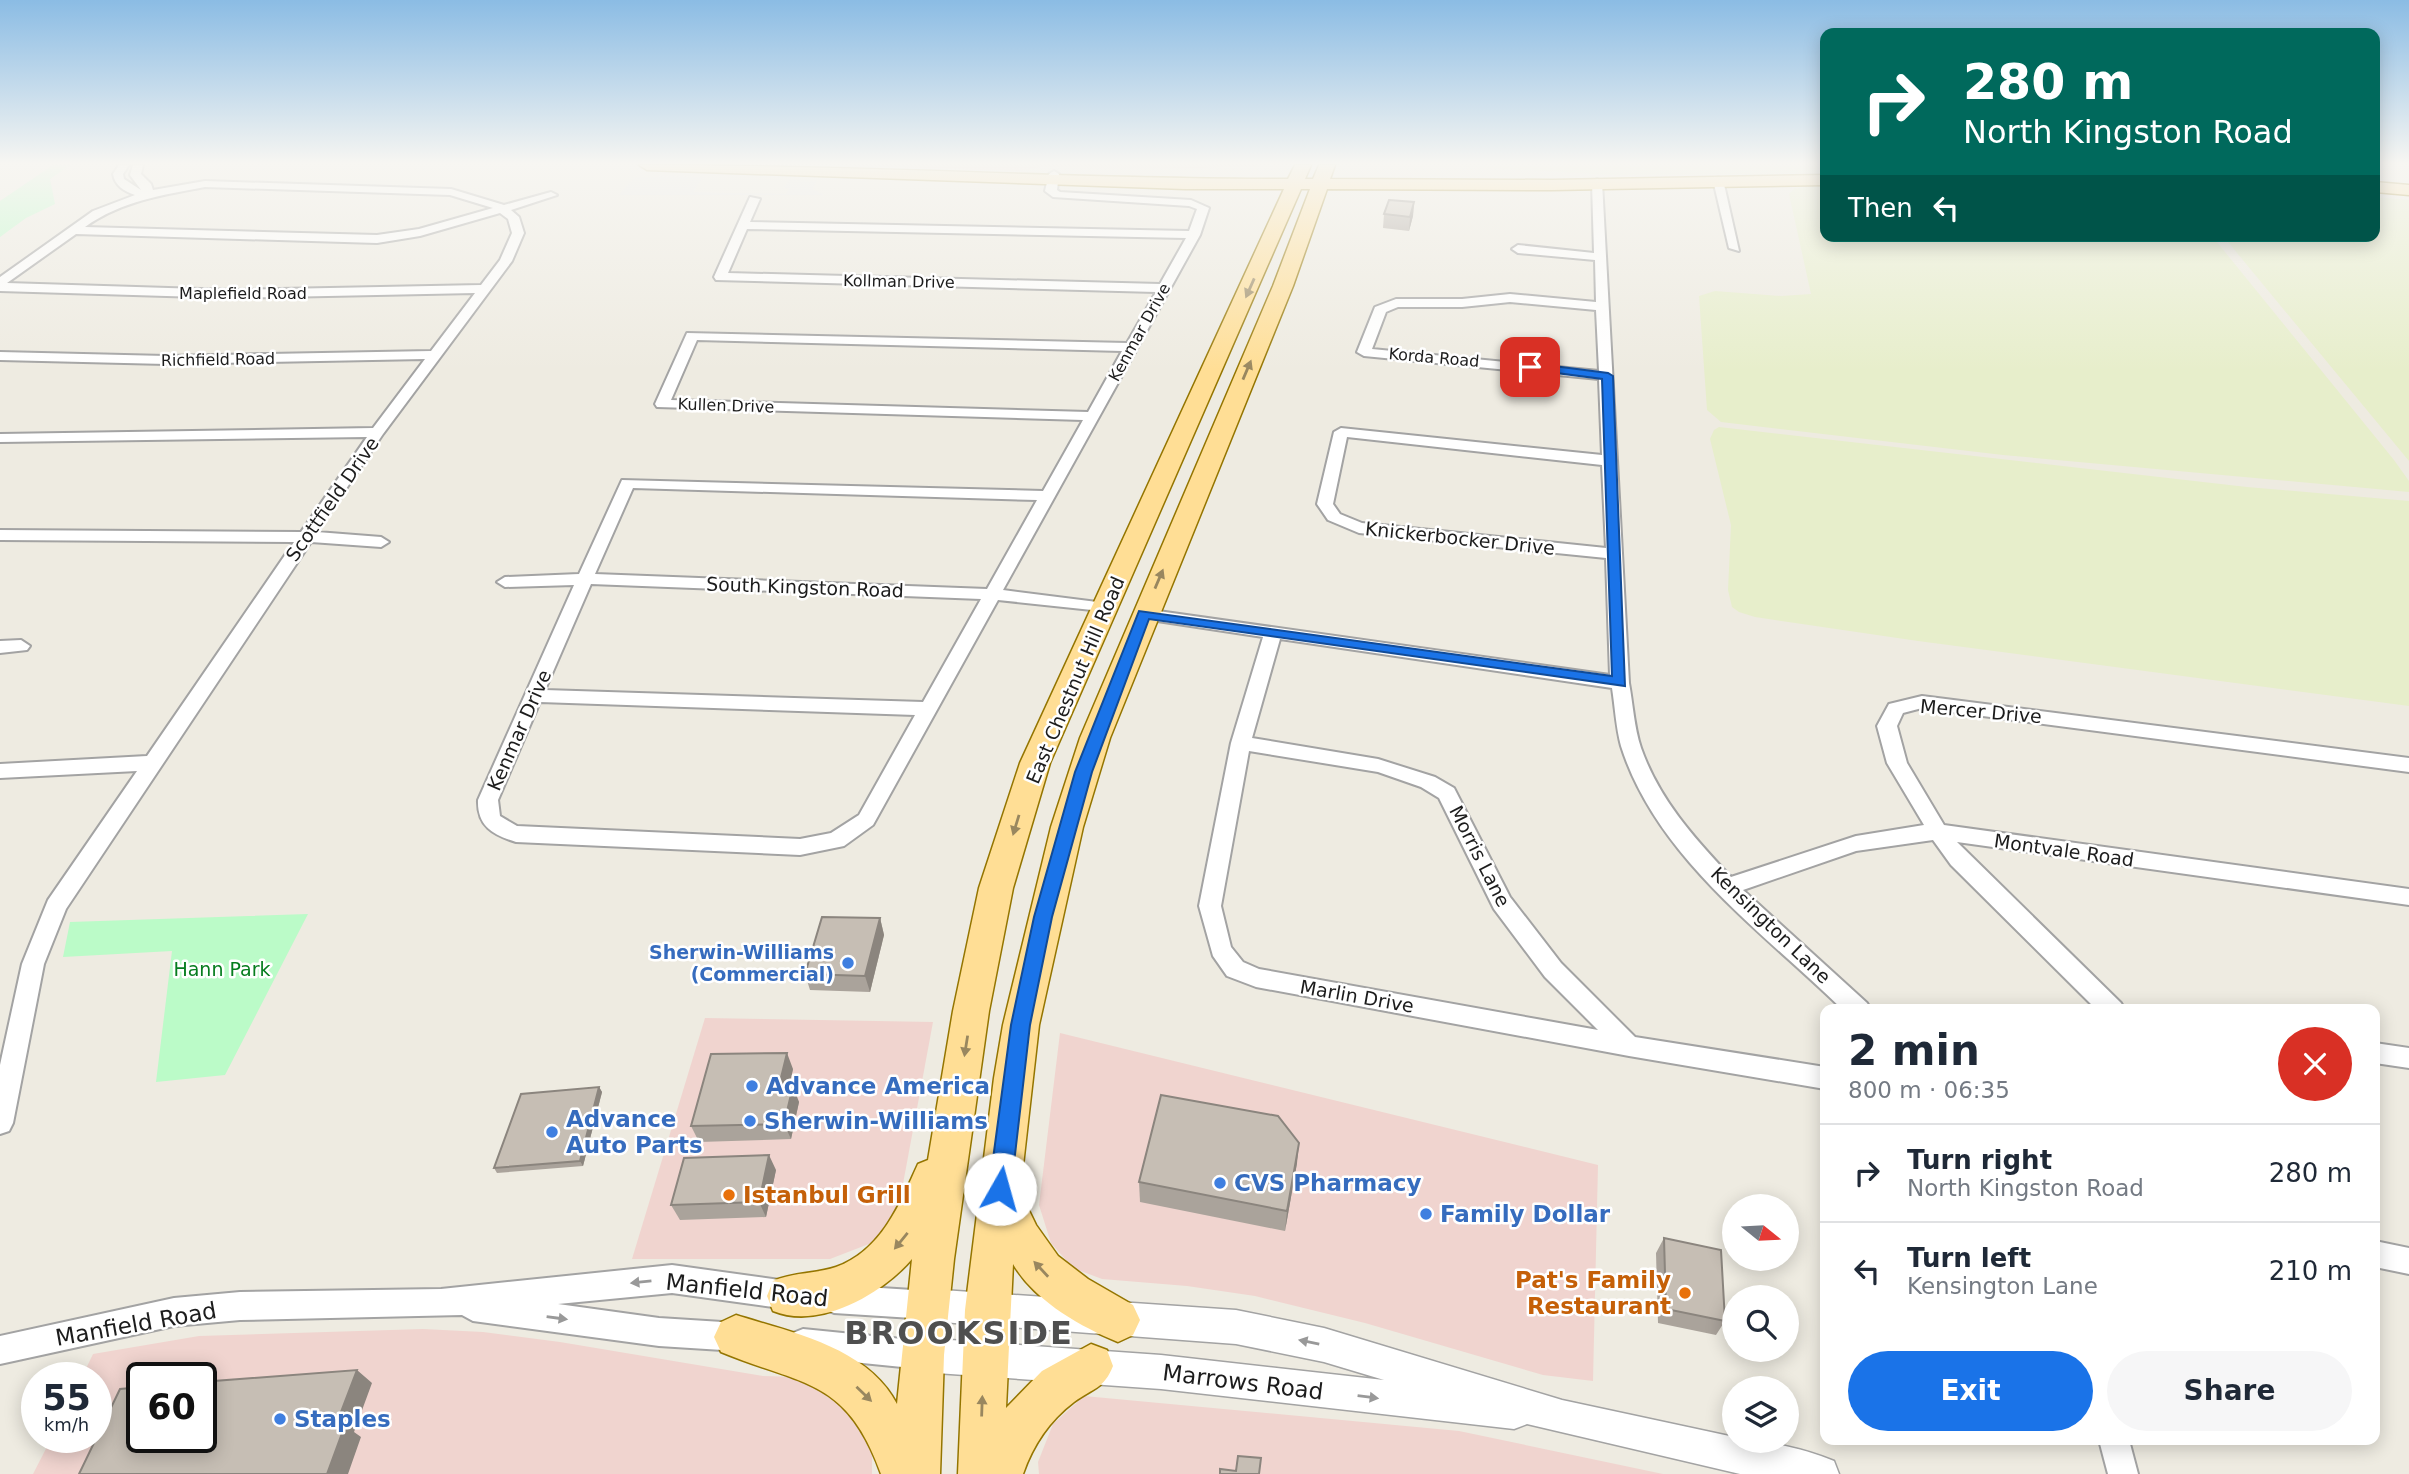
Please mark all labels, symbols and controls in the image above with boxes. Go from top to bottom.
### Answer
text: 280 m [1963,54,2133,111]
icon: right [1848,56,1939,147]
text: North Kingston Road [1963,113,2293,151]
icon: left [1927,189,1965,227]
text: Then [1848,193,1913,223]
street label: Kollman Drive [843,271,955,292]
one-way arrow [1244,277,1255,298]
street label: Kenmar Drive [1105,280,1174,385]
street label: Maplefield Road [179,284,307,303]
pin [1500,337,1560,397]
street label: Korda Road [1388,344,1480,371]
icon: arrive [1511,348,1549,386]
street label: Richfield Road [161,349,275,370]
one-way arrow [1242,359,1253,380]
street label: Kullen Drive [677,394,775,417]
street label: Scottfield Drive [281,433,383,565]
street label: Knickerbocker Drive [1364,517,1556,559]
one-way arrow [1154,569,1165,590]
street label: South Kingston Road [706,573,904,601]
street label: East Chestnut Hill Road [1021,573,1129,787]
street label: Kenmar Drive [483,666,555,794]
street label: Mercer Drive [1919,695,2043,727]
street label: Morris Lane [1445,802,1515,910]
one-way arrow [1010,815,1021,836]
street label: Montvale Road [1993,829,2135,871]
street label: Kensington Lane [1707,862,1835,988]
place label: Sherwin-Williams (Commercial) [649,941,834,985]
marker: Sherwin-Williams (Commercial) [840,955,856,971]
park label: Hann Park [173,958,271,980]
street label: Marlin Drive [1298,975,1416,1017]
text: 2 min [1848,1026,1980,1075]
button: close [2278,1027,2352,1101]
one-way arrow [960,1035,971,1057]
place label: Advance America [766,1073,990,1099]
text: 800 m · 06:35 [1848,1077,2010,1103]
marker: Advance America [744,1078,760,1094]
place label: Advance Auto Parts [566,1106,703,1158]
place label: Sherwin-Williams [764,1108,988,1134]
marker: Sherwin-Williams [742,1113,758,1129]
marker: Advance Auto Parts [544,1124,560,1140]
text: Turn right [1907,1145,2052,1175]
position arrow [963,1152,1037,1226]
icon: right [1848,1154,1886,1192]
text: 280 m [2269,1158,2352,1188]
place label: CVS Pharmacy [1234,1170,1421,1196]
marker: CVS Pharmacy [1212,1175,1228,1191]
text: North Kingston Road [1907,1175,2144,1201]
place label: Istanbul Grill [743,1182,911,1208]
marker: Istanbul Grill [721,1187,737,1203]
north arrow [1722,1194,1799,1270]
map controls [1722,1194,1799,1453]
place label: Family Dollar [1440,1201,1611,1227]
marker: Family Dollar [1418,1206,1434,1222]
one-way arrow [894,1231,909,1249]
text: Turn left [1907,1243,2031,1273]
icon: left [1848,1252,1886,1290]
text: 210 m [2269,1256,2352,1286]
one-way arrow [1033,1260,1049,1278]
place label: Pat's Family Restaurant [1515,1267,1671,1319]
street label: Manfield Road [665,1269,829,1311]
text: Kensington Lane [1907,1273,2098,1299]
one-way arrow [629,1277,651,1288]
marker: Pat's Family Restaurant [1677,1285,1693,1301]
button: search [1722,1285,1799,1362]
street label: Manfield Road [53,1297,219,1351]
one-way arrow [546,1313,568,1324]
district label: BROOKSIDE [844,1314,1074,1352]
one-way arrow [1298,1337,1320,1348]
button: Exit [1848,1351,2093,1431]
button: Share [2107,1351,2352,1431]
street label: Marrows Road [1161,1359,1325,1405]
speed limit sign: 60 [126,1362,217,1453]
button: layers [1722,1376,1799,1453]
text: 55 [42,1378,91,1418]
one-way arrow [855,1385,872,1401]
one-way arrow [1357,1391,1379,1402]
one-way arrow [976,1395,987,1417]
place label: Staples [294,1406,391,1432]
marker: Staples [272,1411,288,1427]
text: km/h [44,1414,89,1435]

